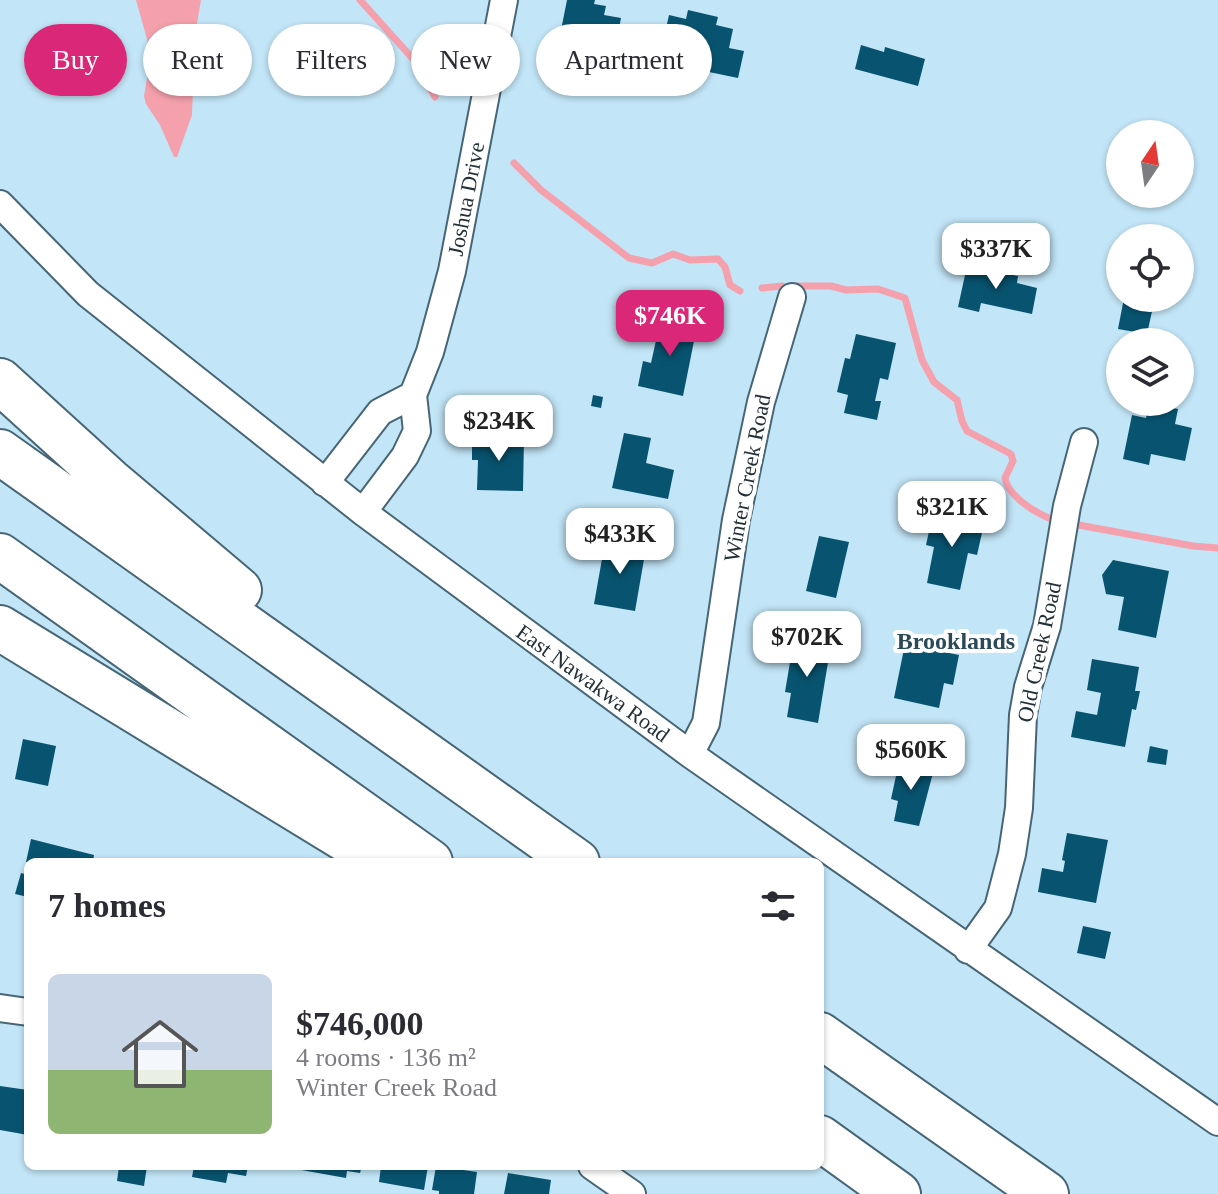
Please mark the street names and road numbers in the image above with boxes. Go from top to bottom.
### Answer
street label: Joshua Drive [443,140,489,258]
street label: Winter Creek Road [718,392,776,564]
street label: Old Creek Road [1012,579,1066,725]
street label: East Nawakwa Road [512,619,674,747]

